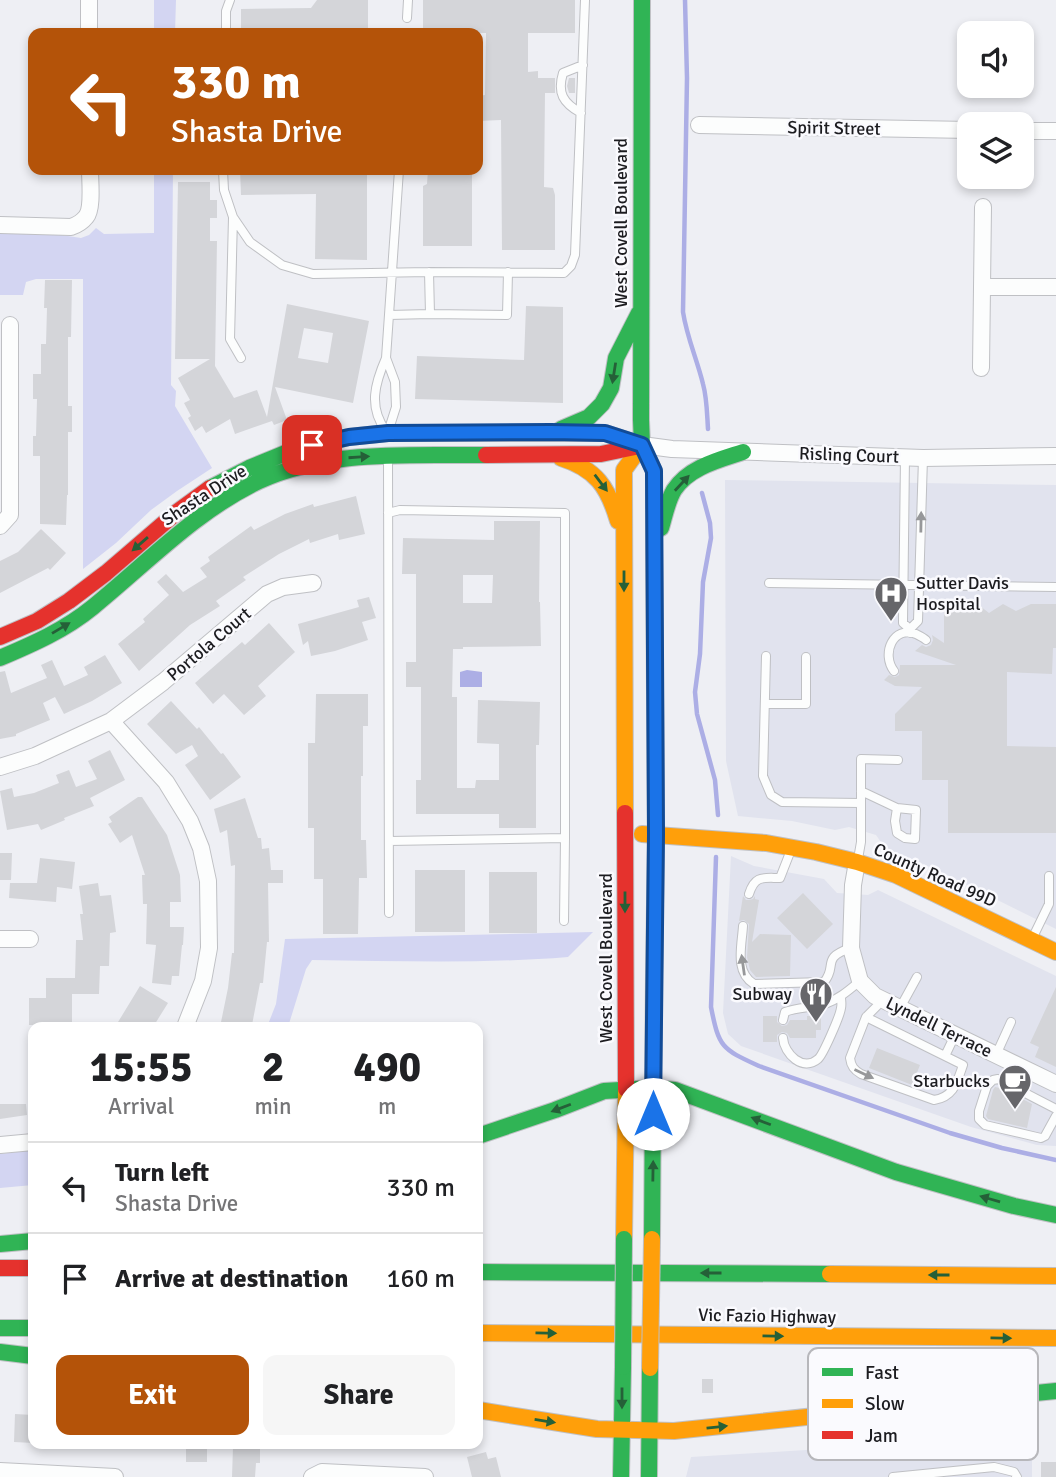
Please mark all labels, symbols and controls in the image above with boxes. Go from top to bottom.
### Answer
map controls [957,21,1034,189]
button: sound [957,21,1034,98]
text: 330 m [171,52,301,112]
icon: left [56,56,147,147]
text: Shasta Drive [171,112,342,151]
button: layers [957,112,1034,189]
street label: Spirit Street [787,116,881,140]
street label: West Covell Boulevard [610,138,632,308]
one-way arrow [608,362,619,384]
pin [282,415,342,475]
icon: arrive [293,426,331,464]
street label: Risling Court [799,442,899,468]
one-way arrow [348,451,370,462]
street label: Shasta Drive [158,460,250,530]
one-way arrow [594,474,608,492]
one-way arrow [674,474,690,492]
one-way arrow [916,510,927,532]
one-way arrow [131,536,149,552]
one-way arrow [618,571,630,593]
place label: Sutter Davis Hospital [916,572,1009,615]
hospital icon: Sutter Davis Hospital [872,574,910,623]
street label: Portola Court [162,602,256,686]
one-way arrow [52,622,71,634]
street label: County Road 99D [870,838,1000,912]
street label: West Covell Boulevard [595,873,617,1043]
one-way arrow [619,891,631,913]
one-way arrow [738,954,749,976]
restaurant icon: Subway [797,975,835,1024]
place label: Subway [733,983,793,1005]
street label: Lyndell Terrace [882,992,996,1062]
text: 15:55 [90,1042,193,1093]
text: 2 [262,1042,284,1093]
text: 490 [353,1042,421,1093]
cafe icon: Starbucks [996,1062,1034,1111]
one-way arrow [854,1068,874,1080]
place label: Starbucks [913,1070,990,1092]
position arrow [616,1077,690,1151]
text: Arrival [108,1092,174,1121]
text: min [254,1092,292,1121]
text: m [378,1092,396,1121]
one-way arrow [550,1103,571,1114]
one-way arrow [751,1116,772,1127]
text: Turn left [115,1157,209,1189]
one-way arrow [647,1159,659,1181]
icon: left [56,1169,94,1207]
text: 330 m [386,1172,455,1204]
text: Shasta Drive [115,1189,238,1218]
one-way arrow [979,1194,1000,1204]
icon: arrive [56,1260,94,1298]
text: Arrive at destination [115,1263,348,1295]
text: 160 m [386,1263,455,1295]
one-way arrow [700,1267,722,1279]
one-way arrow [928,1269,950,1281]
street label: Vic Fazio Highway [698,1304,837,1328]
one-way arrow [535,1328,557,1339]
one-way arrow [763,1330,785,1341]
one-way arrow [990,1332,1012,1344]
legend [808,1348,1038,1460]
button: Exit [56,1355,249,1435]
button: Share [263,1355,455,1435]
text: Fast [865,1361,899,1385]
one-way arrow [616,1388,628,1410]
text: Slow [865,1392,905,1416]
one-way arrow [534,1416,556,1427]
one-way arrow [707,1421,729,1432]
text: Jam [865,1424,898,1448]

